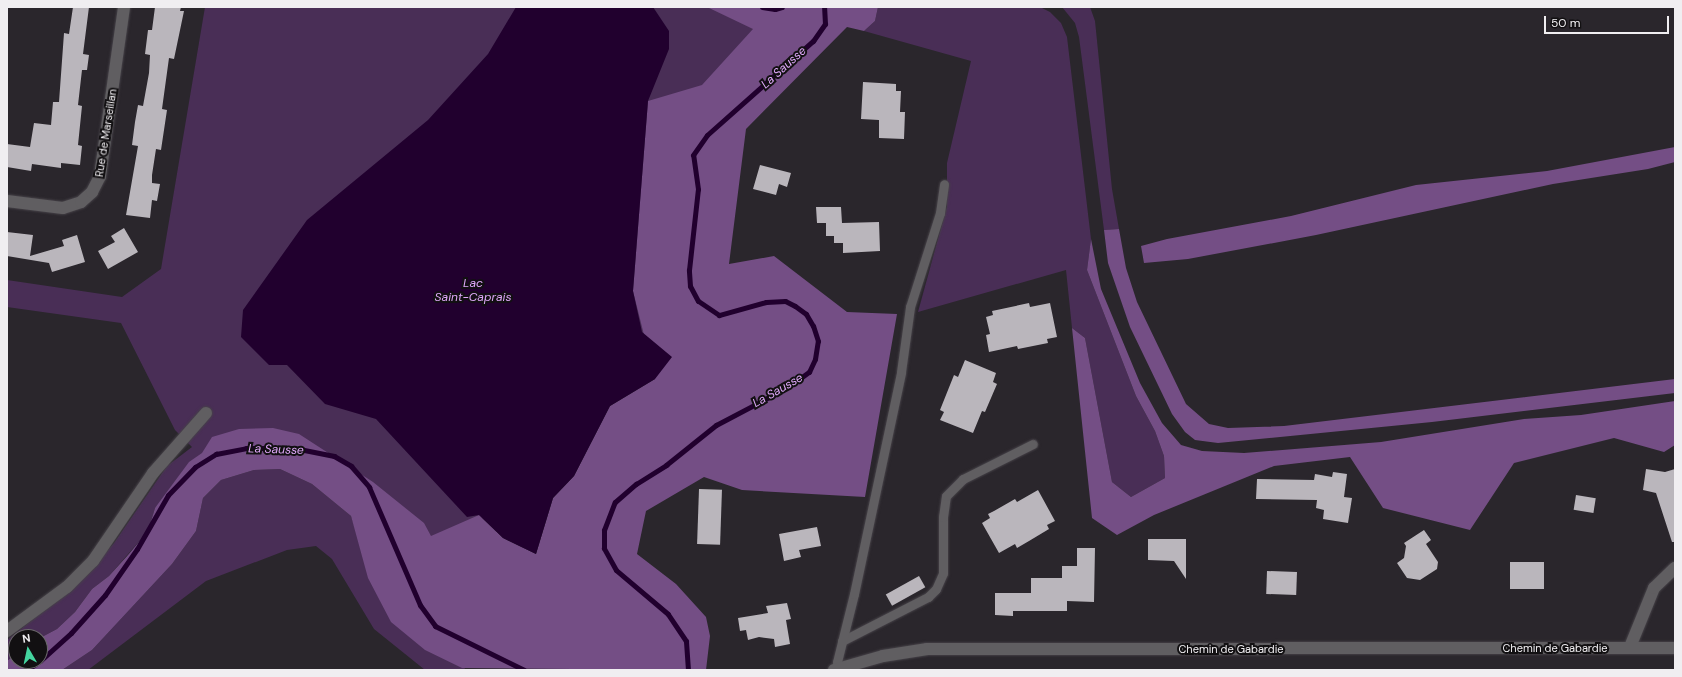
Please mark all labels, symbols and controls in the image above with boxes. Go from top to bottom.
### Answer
scale bar [1546,8,1671,34]
text: 50 m [1551,15,1580,31]
water label: La Sausse [759,44,809,92]
street label: Rue de Marseillan [93,88,119,178]
water label: Lac Saint-Caprais [435,277,511,305]
water label: La Sausse [750,371,806,411]
water label: La Sausse [248,442,304,458]
north arrow [8,629,48,669]
text: N [21,631,31,646]
street label: Chemin de Gabardie [1502,641,1608,655]
street label: Chemin de Gabardie [1178,642,1284,656]

